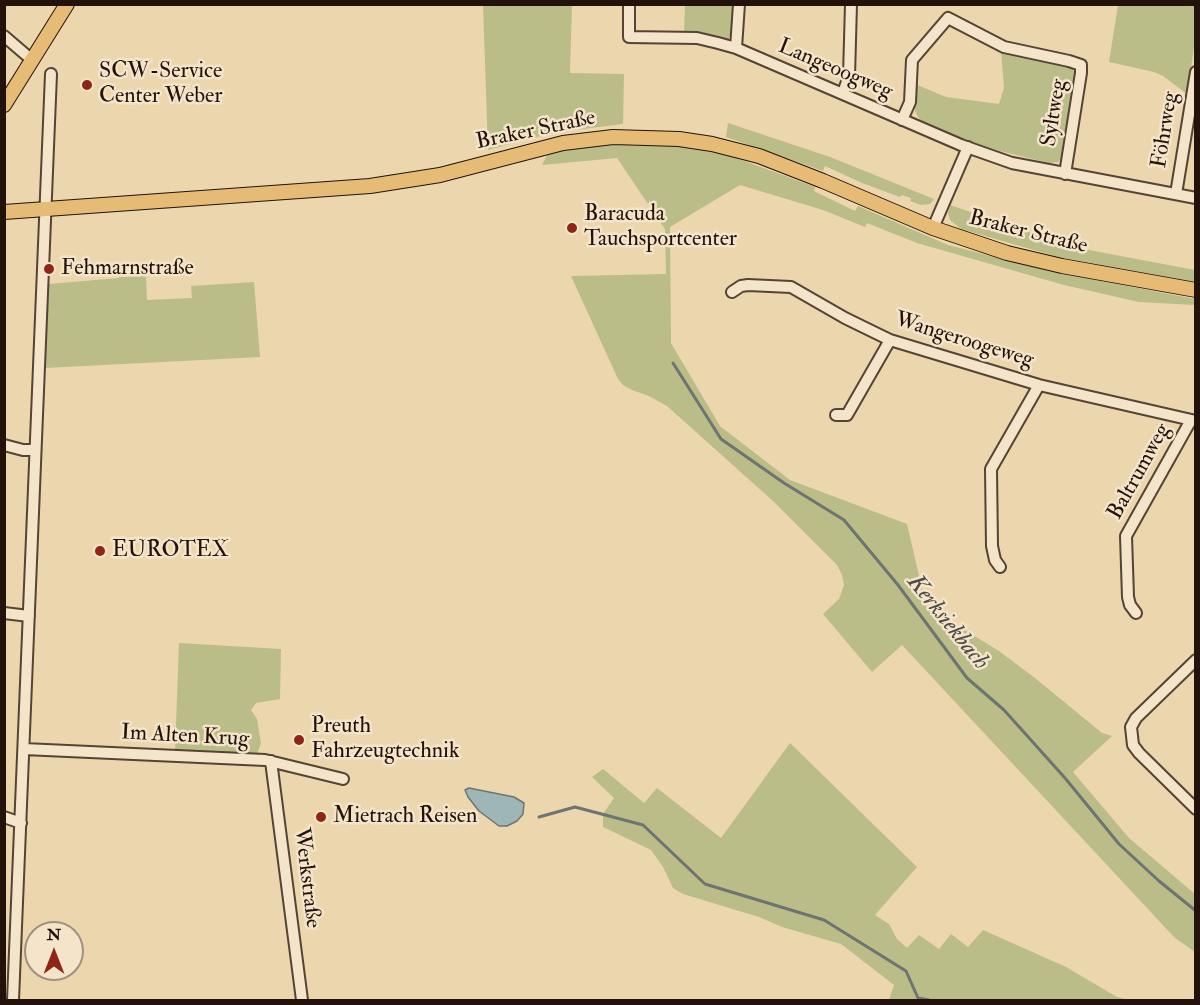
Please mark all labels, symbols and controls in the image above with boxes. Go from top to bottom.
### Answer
street label: Langeoogweg [774,34,896,106]
place label: SCW-Service Center Weber [99,59,222,110]
street label: Syltweg [1037,77,1073,149]
marker: SCW-Service Center Weber [80,78,94,92]
street label: Föhrweg [1147,90,1185,170]
street label: Braker Straße [474,105,598,157]
place label: Baracuda Tauchsportcenter [584,202,737,254]
street label: Braker Straße [966,206,1090,260]
marker: Baracuda Tauchsportcenter [565,221,579,235]
place label: Fehmarnstraße [61,256,194,282]
marker: Fehmarnstraße [42,262,56,276]
street label: Wangeroogeweg [891,307,1037,375]
street label: Baltrumweg [1103,419,1177,525]
place label: EUROTEX [112,538,229,564]
marker: EUROTEX [93,544,107,558]
water label: Kerksiekbach [900,570,994,676]
place label: Preuth Fahrzeugtechnik [311,714,460,766]
street label: Im Alten Krug [120,720,250,754]
marker: Preuth Fahrzeugtechnik [292,733,306,747]
place label: Mietrach Reisen [333,804,477,830]
marker: Mietrach Reisen [314,810,328,824]
street label: Werkstraße [287,826,325,930]
north arrow [24,921,84,981]
text: N [47,925,61,945]

